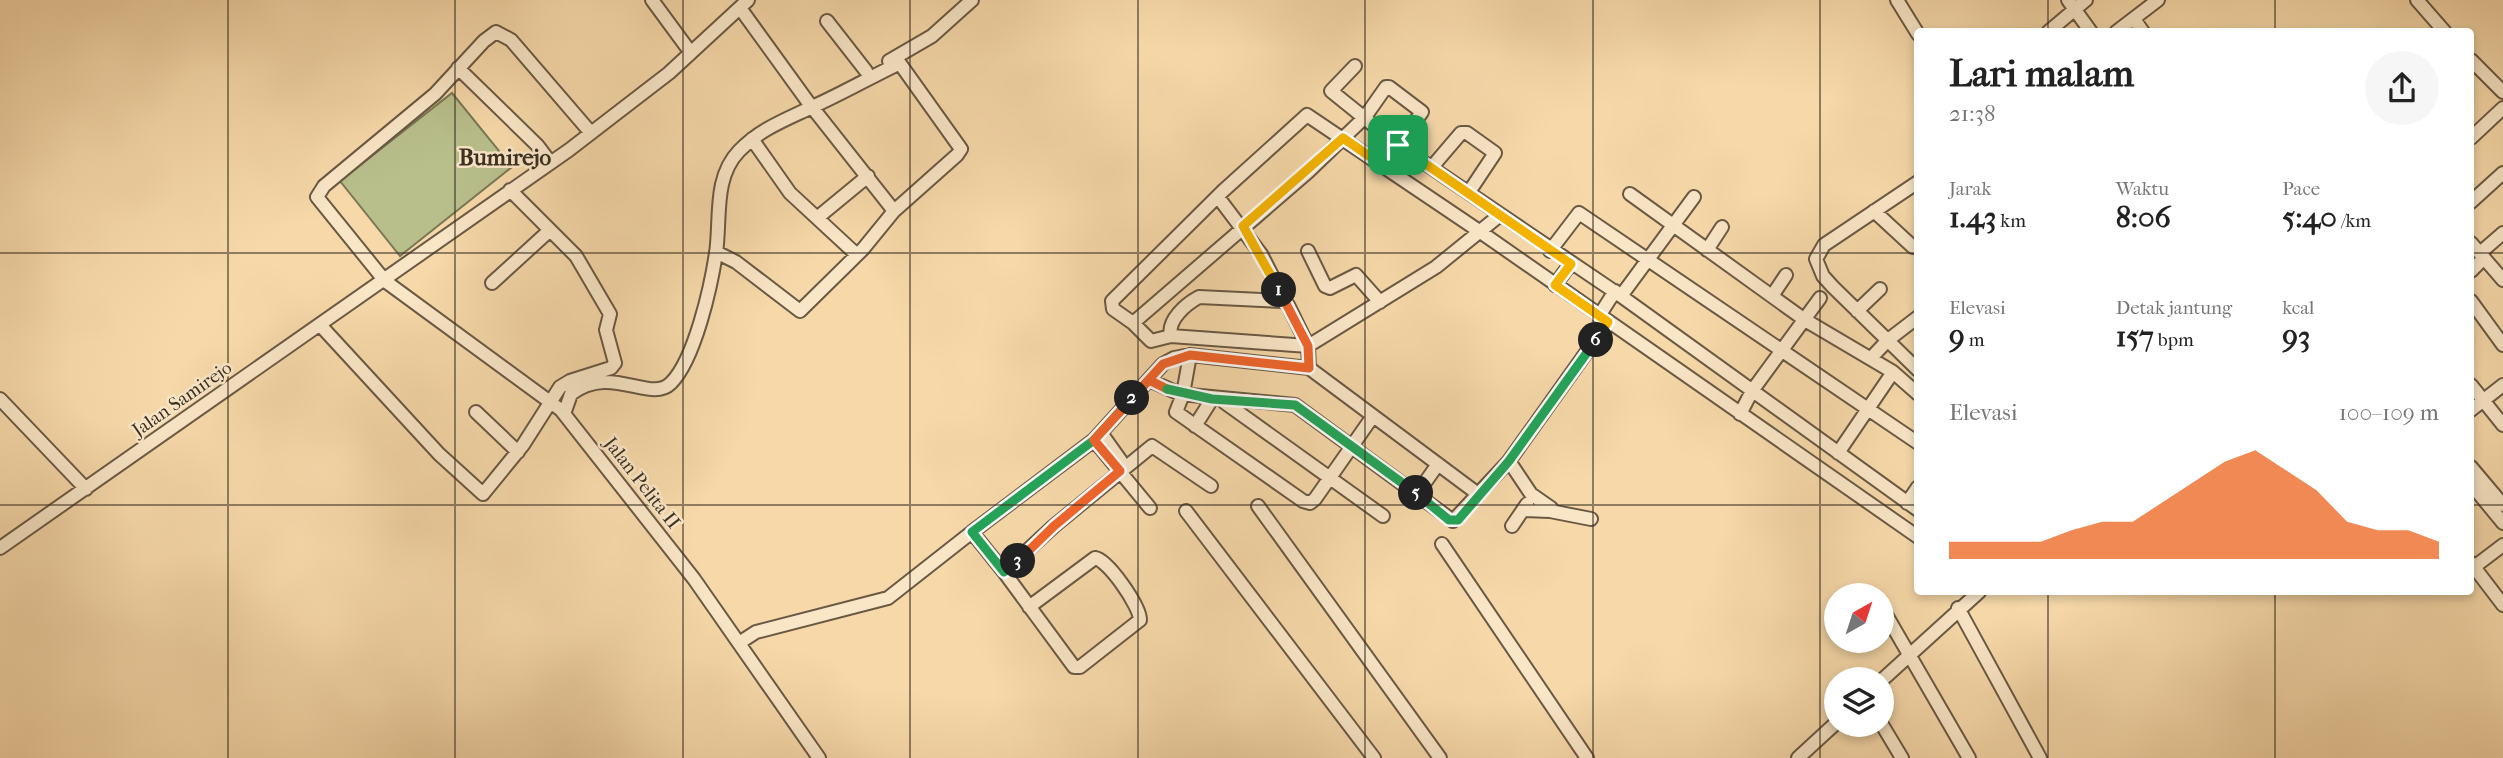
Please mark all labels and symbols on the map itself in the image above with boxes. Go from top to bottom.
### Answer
pin [1368,115,1428,175]
district label: Bumirejo [459,144,552,171]
pin: 1 [1262,272,1296,308]
pin: 6 [1578,322,1614,358]
street label: Jalan Samirejo [126,356,236,443]
pin: 2 [1114,380,1150,416]
street label: Jalan Pelita II [598,431,685,533]
pin: 5 [1398,476,1434,510]
pin: 3 [1000,544,1036,578]
north arrow [1824,583,1894,653]

